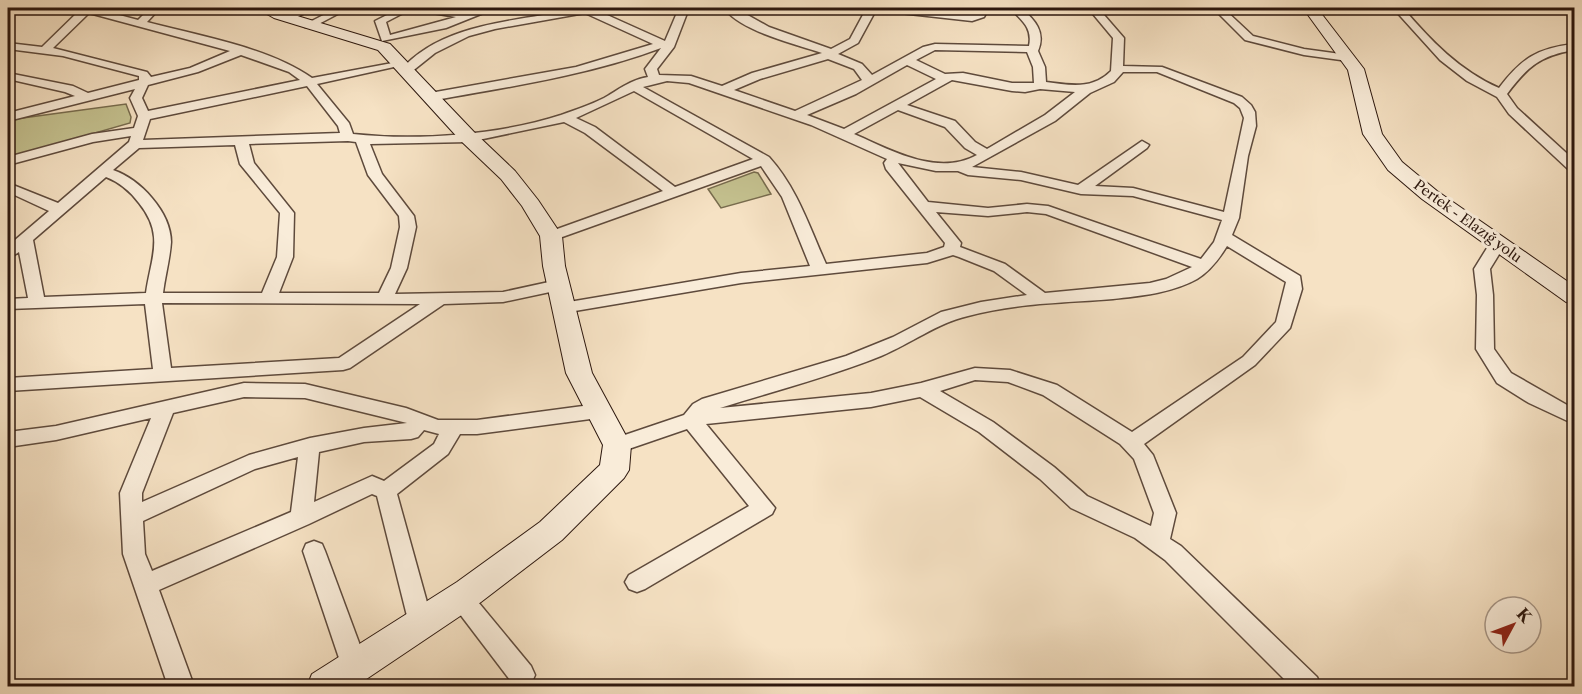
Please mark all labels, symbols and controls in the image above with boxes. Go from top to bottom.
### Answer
street label: Pertek - Elazığ yolu [1410,176,1526,266]
north arrow [1483,595,1543,655]
text: K [1513,604,1537,627]

